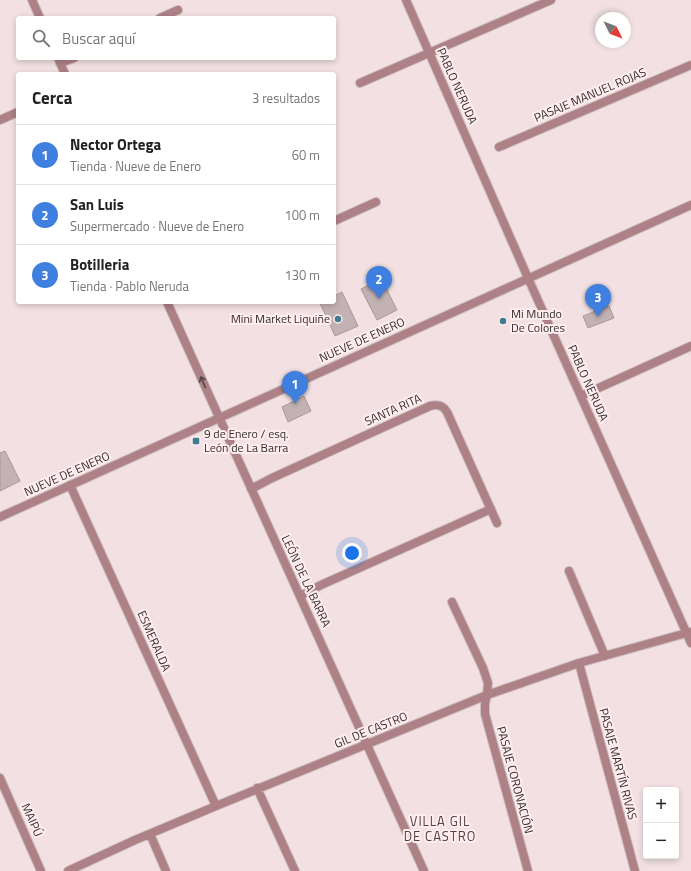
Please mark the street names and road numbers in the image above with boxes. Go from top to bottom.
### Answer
street label: PABLO NERUDA [432,44,483,127]
street label: PASAJE MANUEL ROJAS [531,62,649,127]
street label: NUEVE DE ENERO [316,312,408,367]
street label: PABLO NERUDA [563,341,614,424]
street label: SANTA RITA [361,389,424,431]
street label: NUEVE DE ENERO [21,446,113,501]
street label: LEÓN DE LA BARRA [277,532,336,630]
street label: ESMERALDA [133,607,176,674]
street label: GIL DE CASTRO [331,706,410,753]
street label: PASAJE MARTÍN RIVAS [594,706,643,822]
street label: PASAJE CORONACIÓN [492,724,539,836]
street label: MAIPÚ [17,800,48,840]

